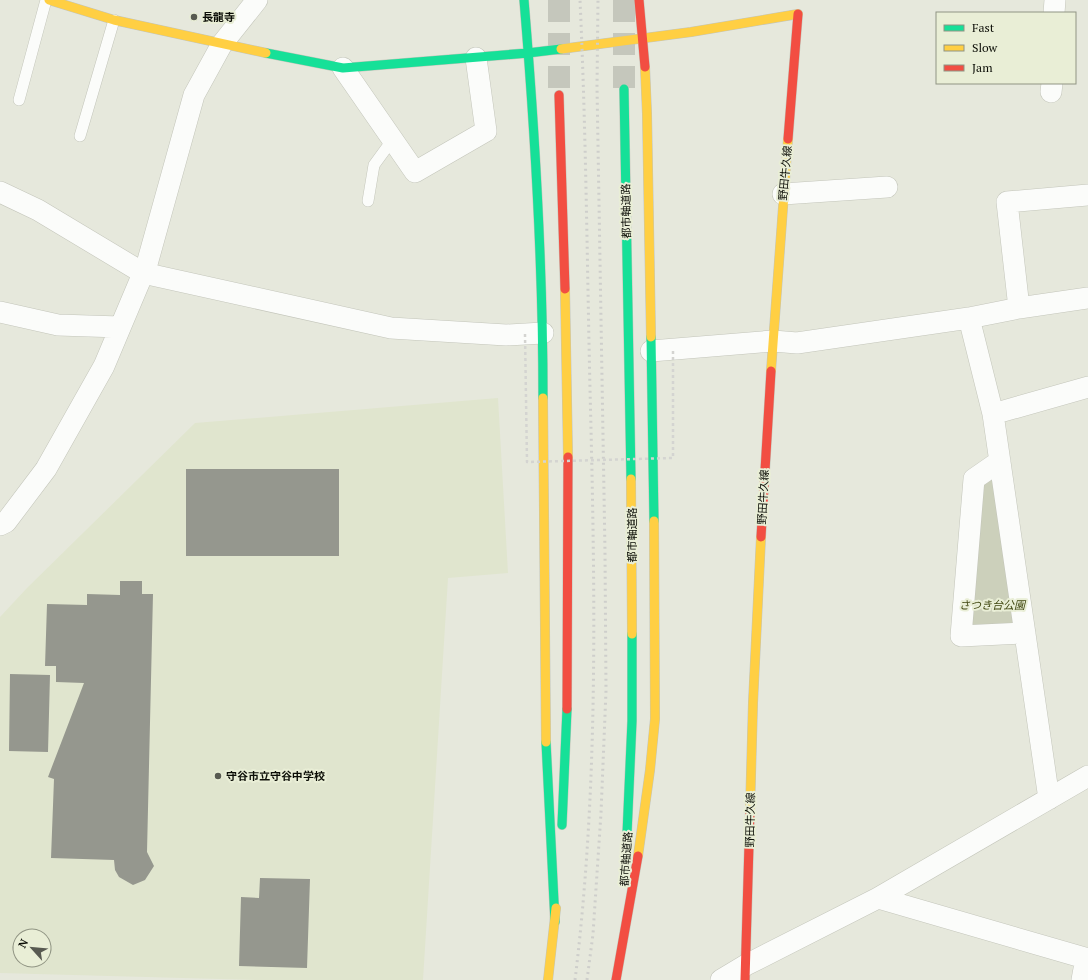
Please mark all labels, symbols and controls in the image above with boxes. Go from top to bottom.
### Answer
place label: 長龍寺 [202,10,235,24]
marker: 長龍寺 [189,12,199,22]
legend [936,12,1076,84]
text: Fast [972,20,995,35]
text: Slow [972,40,998,55]
text: Jam [972,60,993,75]
street label: 野田牛久線 [776,145,794,201]
street label: 都市軸道路 [619,183,633,239]
street label: 野田牛久線 [755,469,771,525]
street label: 都市軸道路 [625,508,639,563]
park label: さつき台公園 [959,598,1027,612]
place label: 守谷市立守谷中学校 [226,769,325,783]
marker: 守谷市立守谷中学校 [213,771,223,781]
street label: 野田牛久線 [743,792,757,848]
street label: 都市軸道路 [617,831,635,887]
north arrow [12,928,52,968]
text: N [15,936,32,950]

